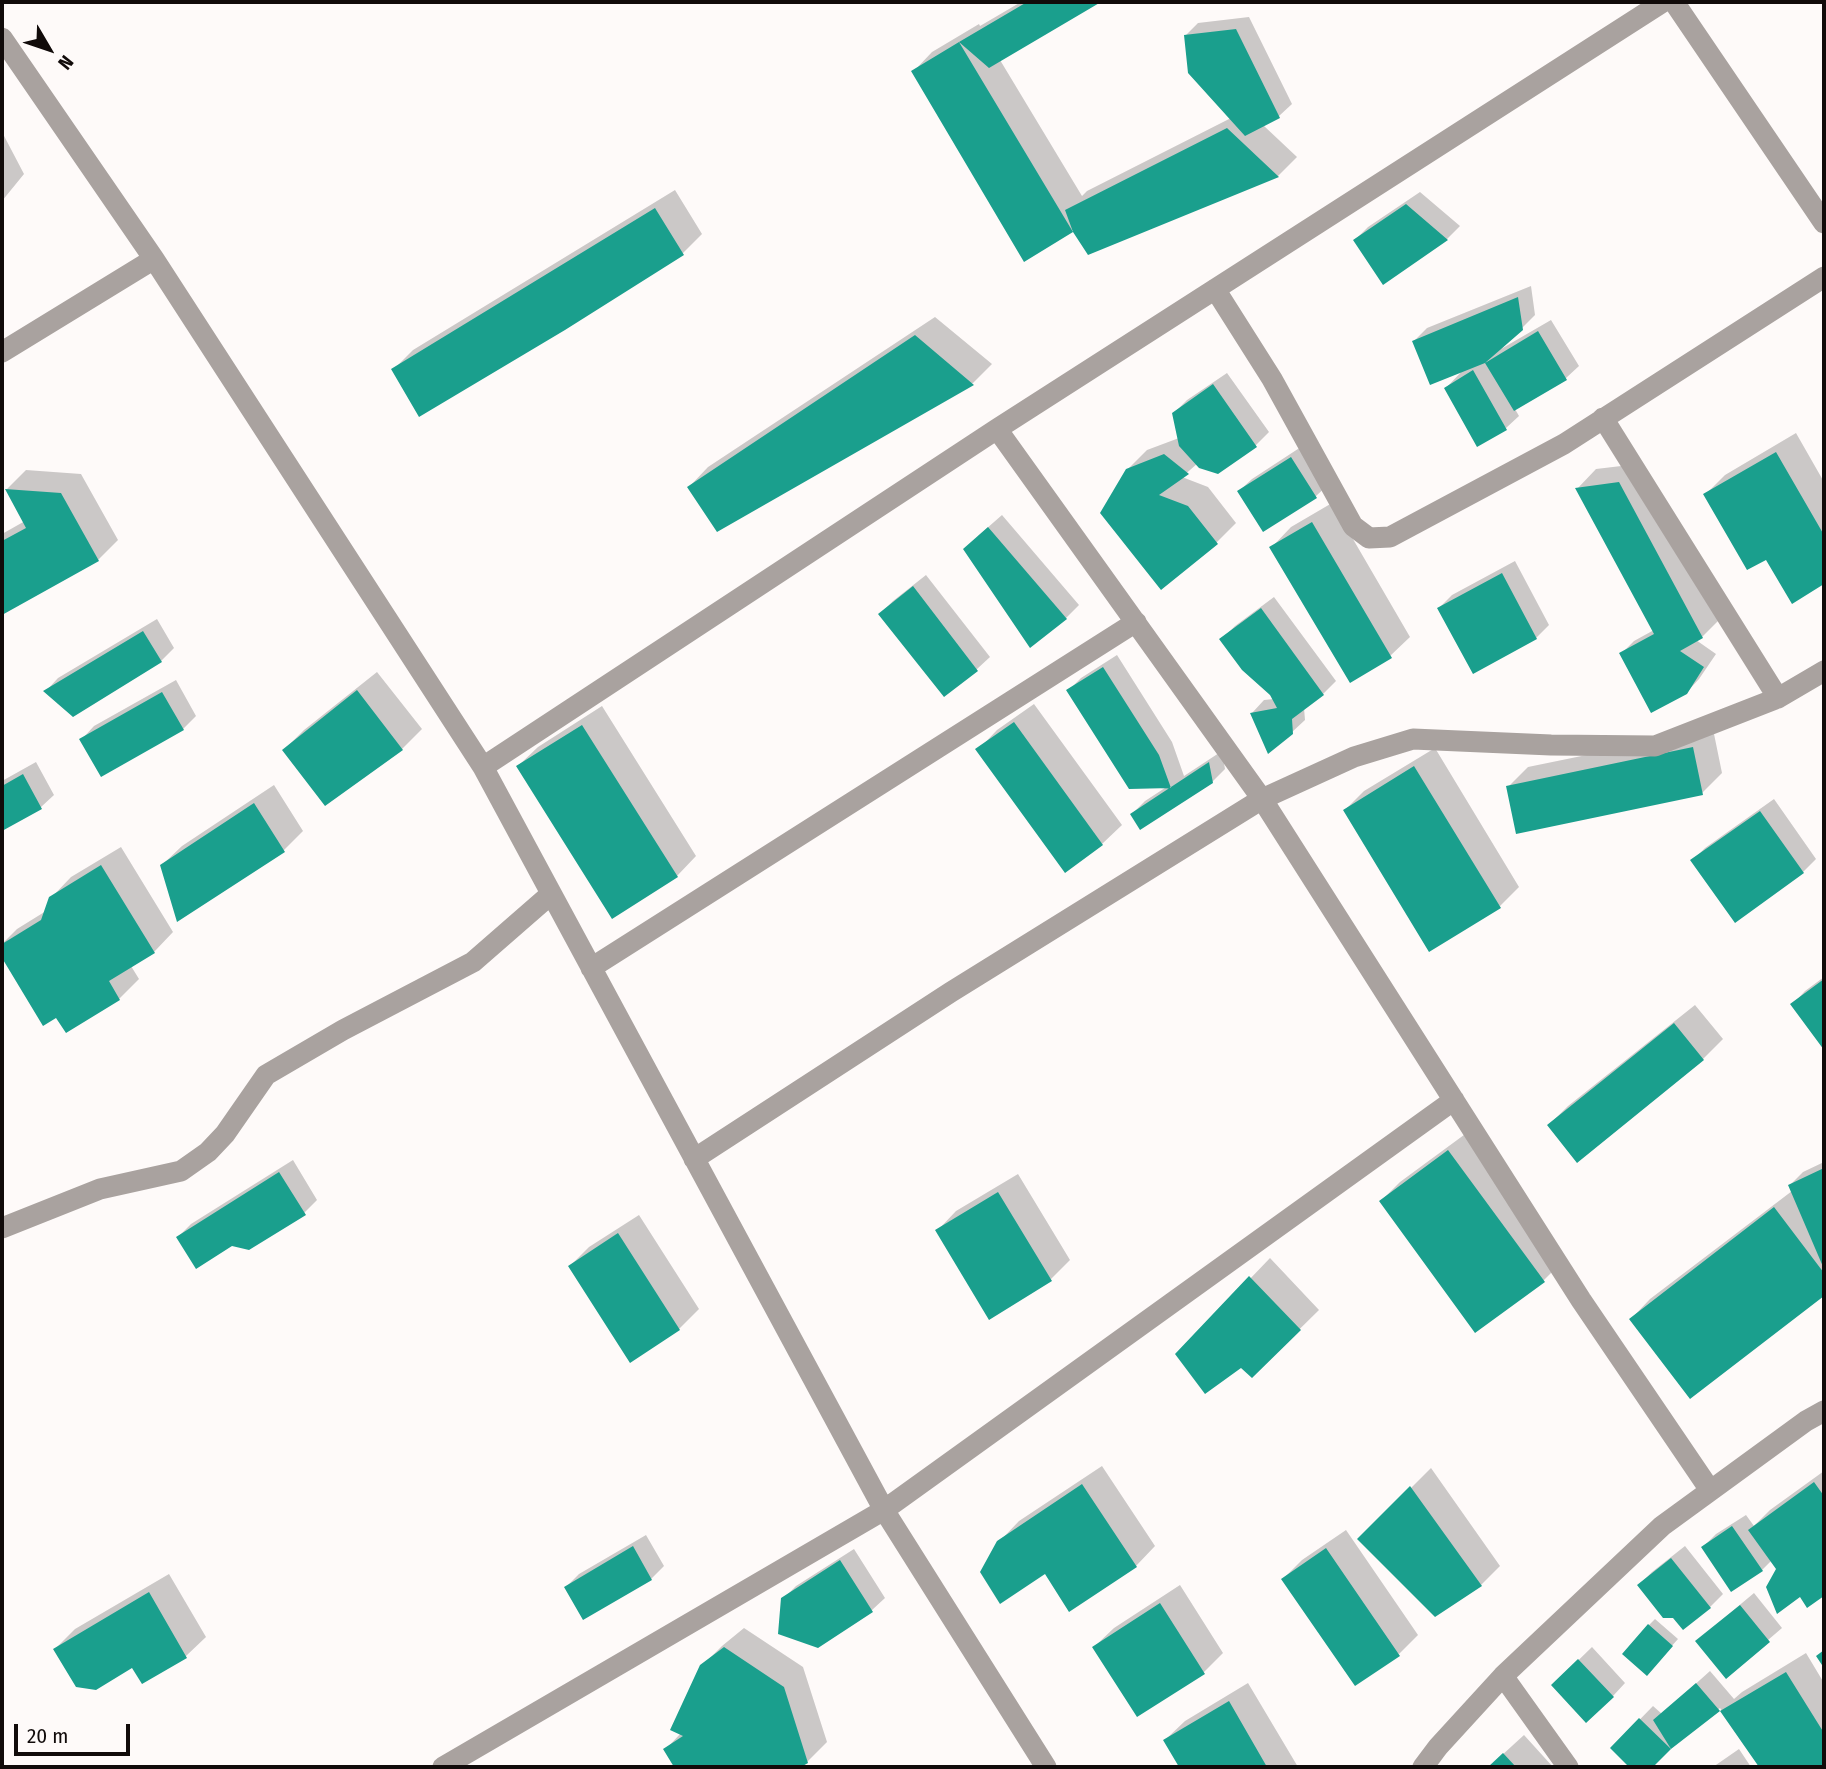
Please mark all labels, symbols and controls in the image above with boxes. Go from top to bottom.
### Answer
north arrow [14,14,84,84]
text: N [53,51,78,74]
scale bar [18,1710,133,1754]
text: 20 m [27,1723,68,1749]

